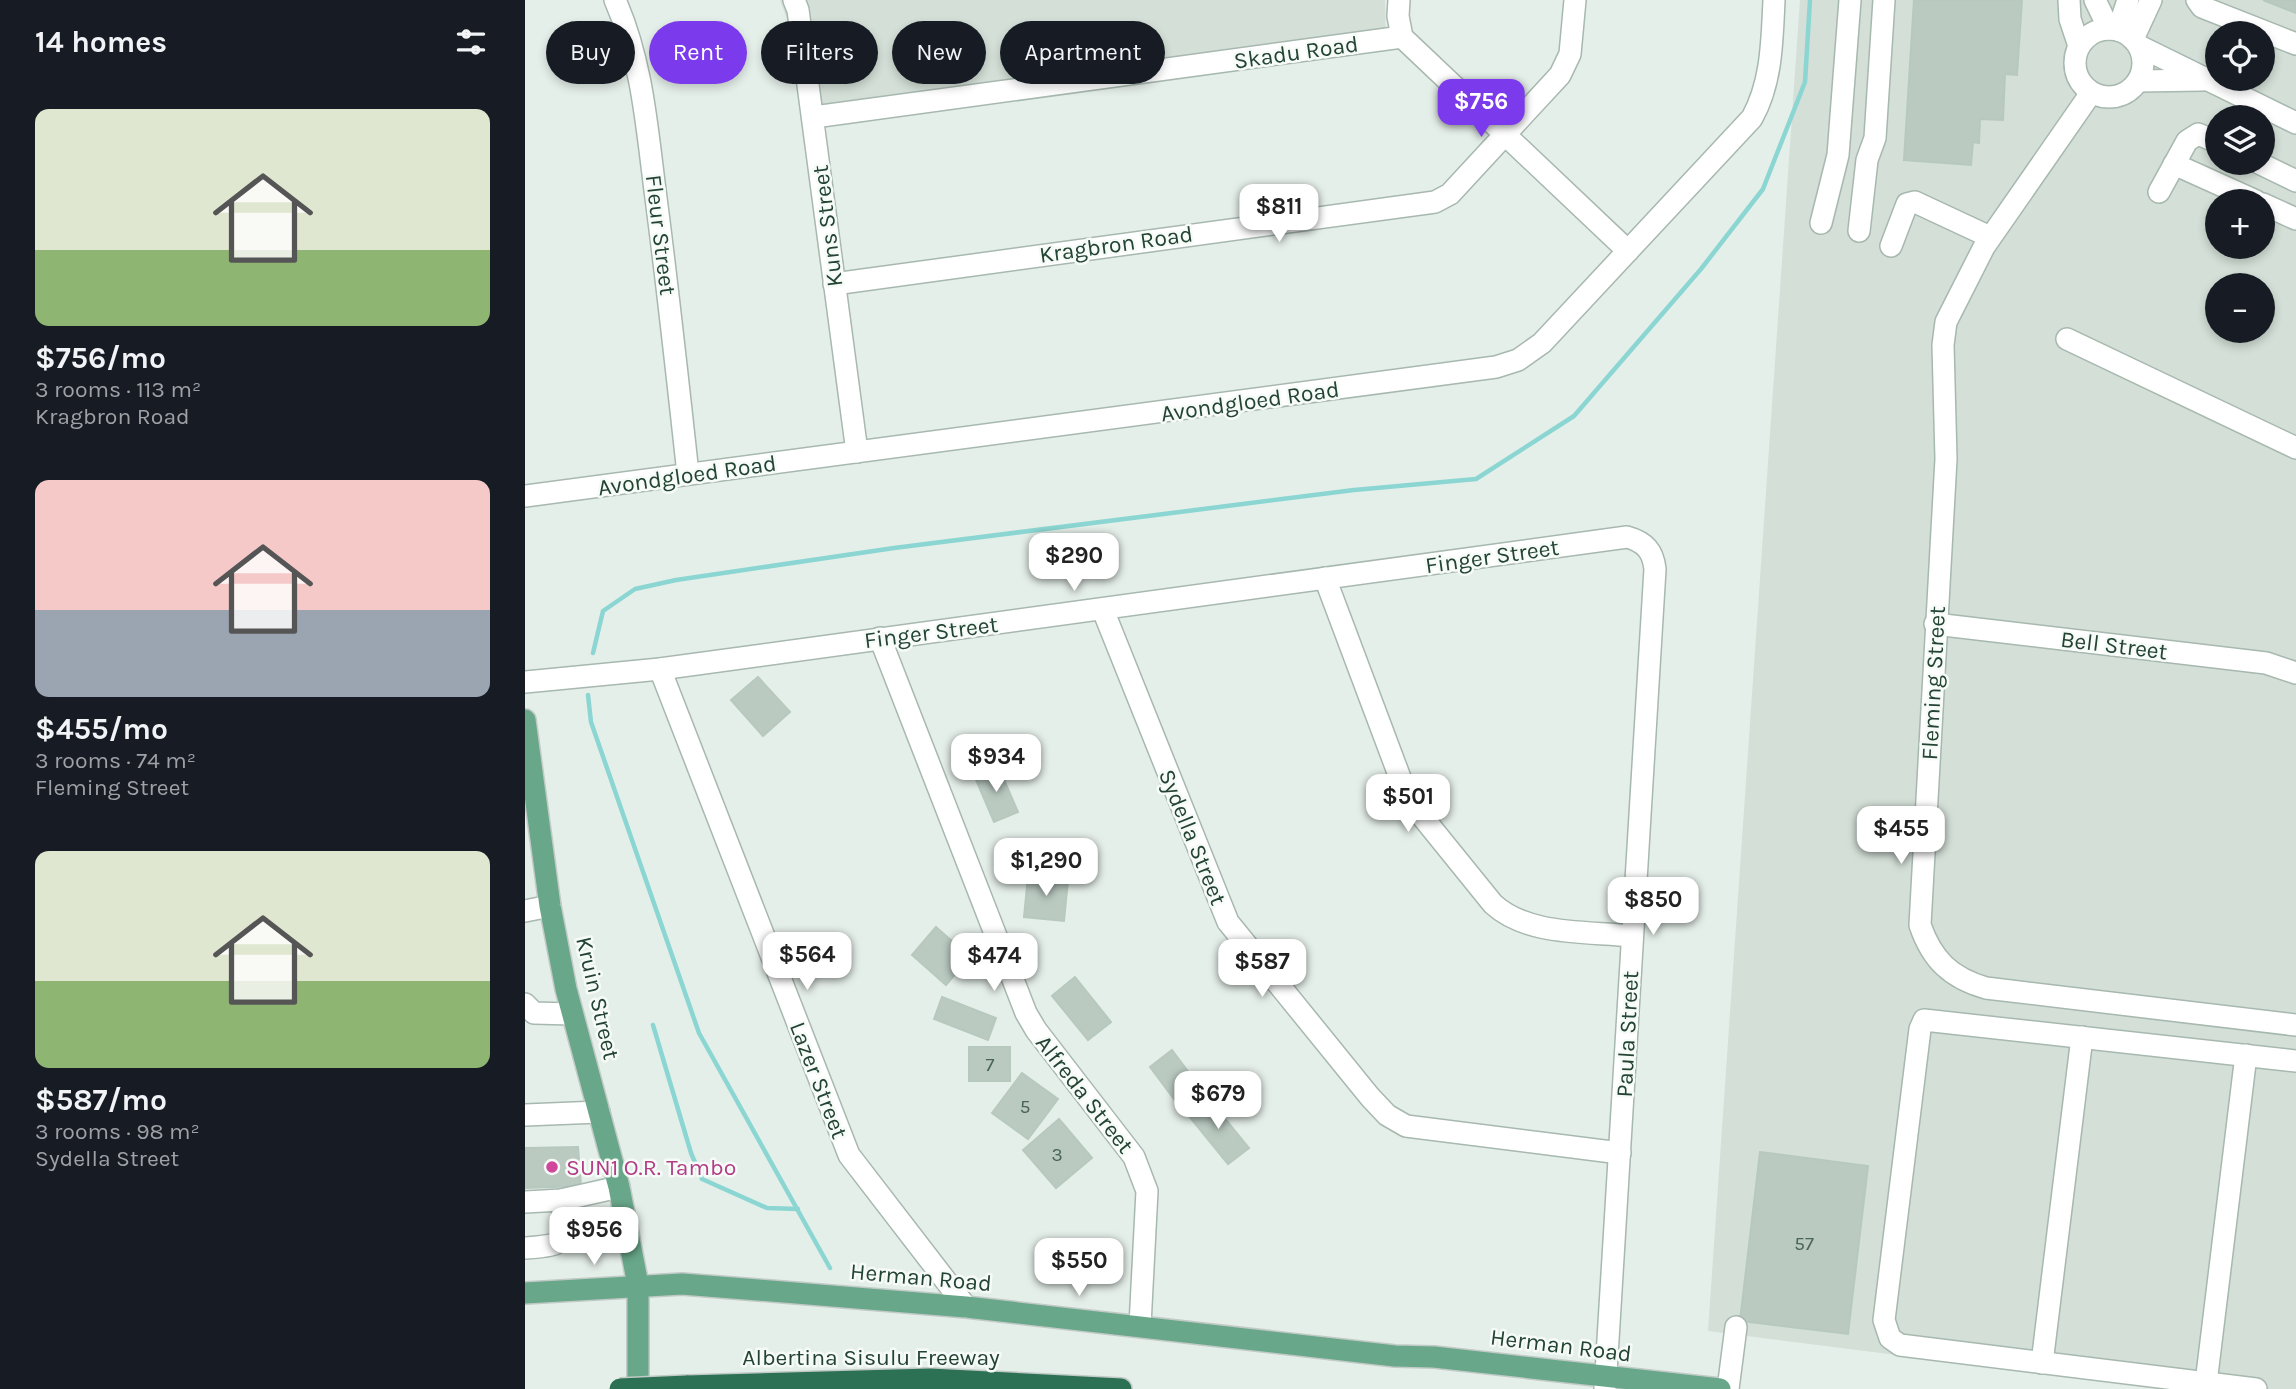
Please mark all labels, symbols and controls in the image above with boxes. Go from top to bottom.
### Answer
chip: Buy [546,21,635,84]
chip: Rent [649,21,747,84]
chip: Filters [761,21,878,84]
chip: New [892,21,986,84]
chip: Apartment [1000,21,1165,84]
map controls [2205,21,2275,343]
button: locate [2205,21,2275,91]
icon: filters [452,23,490,61]
text: 14 homes [35,24,167,60]
street label: Skadu Road [1232,30,1360,75]
pin: $756 [1440,80,1522,139]
text: $756 [1454,88,1508,115]
button: layers [2205,105,2275,175]
icon: home [200,155,326,281]
street label: Kuns Street [807,163,848,288]
street label: Fleur Street [640,173,681,297]
pin: $811 [1238,184,1320,244]
button: + [2205,189,2275,259]
text: $811 [1255,193,1303,220]
street label: Kragbron Road [1038,220,1195,269]
button: − [2205,273,2275,343]
text: $756/mo [35,340,166,376]
text: 3 rooms · 113 m² [35,376,201,403]
street label: Avondgloed Road [1159,376,1341,427]
text: Kragbron Road [35,403,190,430]
street label: Avondgloed Road [596,450,778,501]
icon: home [200,526,326,652]
pin: $290 [1033,534,1115,593]
street label: Finger Street [1424,534,1561,579]
text: $290 [1045,542,1103,569]
street label: Fleming Street [1916,605,1951,761]
street label: Finger Street [863,611,1000,654]
street label: Bell Street [2059,626,2169,665]
text: $455/mo [35,711,168,747]
pin: $934 [955,734,1037,794]
text: $934 [967,743,1025,770]
text: 3 rooms · 74 m² [35,747,196,774]
street label: Sydella Street [1153,765,1232,909]
text: Fleming Street [35,774,189,801]
pin: $501 [1367,774,1449,834]
text: $501 [1382,783,1434,810]
pin: $455 [1860,806,1942,866]
text: $455 [1873,815,1929,842]
pin: $1,290 [989,838,1103,898]
text: $1,290 [1010,847,1082,874]
pin: $850 [1612,878,1694,937]
text: $850 [1624,886,1682,913]
icon: home [200,897,326,1023]
pin: $564 [766,932,848,992]
street label: Kruin Street [570,934,625,1063]
pin: $474 [953,934,1035,993]
pin: $587 [1221,940,1303,999]
text: $564 [779,941,835,968]
text: $474 [967,942,1021,969]
text: $587 [1234,948,1290,975]
street label: Paula Street [1611,970,1644,1098]
street label: Lazer Street [784,1018,853,1143]
street label: Alfreda Street [1030,1030,1139,1159]
house number: 7 [986,1054,995,1076]
pin: $679 [1177,1072,1259,1131]
text: $679 [1190,1080,1246,1107]
text: $587/mo [35,1082,167,1118]
house number: 5 [1020,1096,1030,1118]
text: 3 rooms · 98 m² [35,1118,200,1145]
house number: 3 [1051,1144,1063,1166]
text: Sydella Street [35,1145,179,1172]
place label: SUN1 O.R. Tambo [566,1154,736,1181]
marker: SUN1 O.R. Tambo [544,1159,560,1175]
pin: $956 [553,1208,635,1267]
text: $956 [565,1216,623,1243]
house number: 57 [1794,1233,1814,1255]
pin: $550 [1038,1238,1120,1298]
text: $550 [1050,1247,1108,1274]
street label: Herman Road [849,1258,993,1297]
street label: Herman Road [1489,1323,1633,1368]
street label: Albertina Sisulu Freeway [742,1344,1000,1371]

